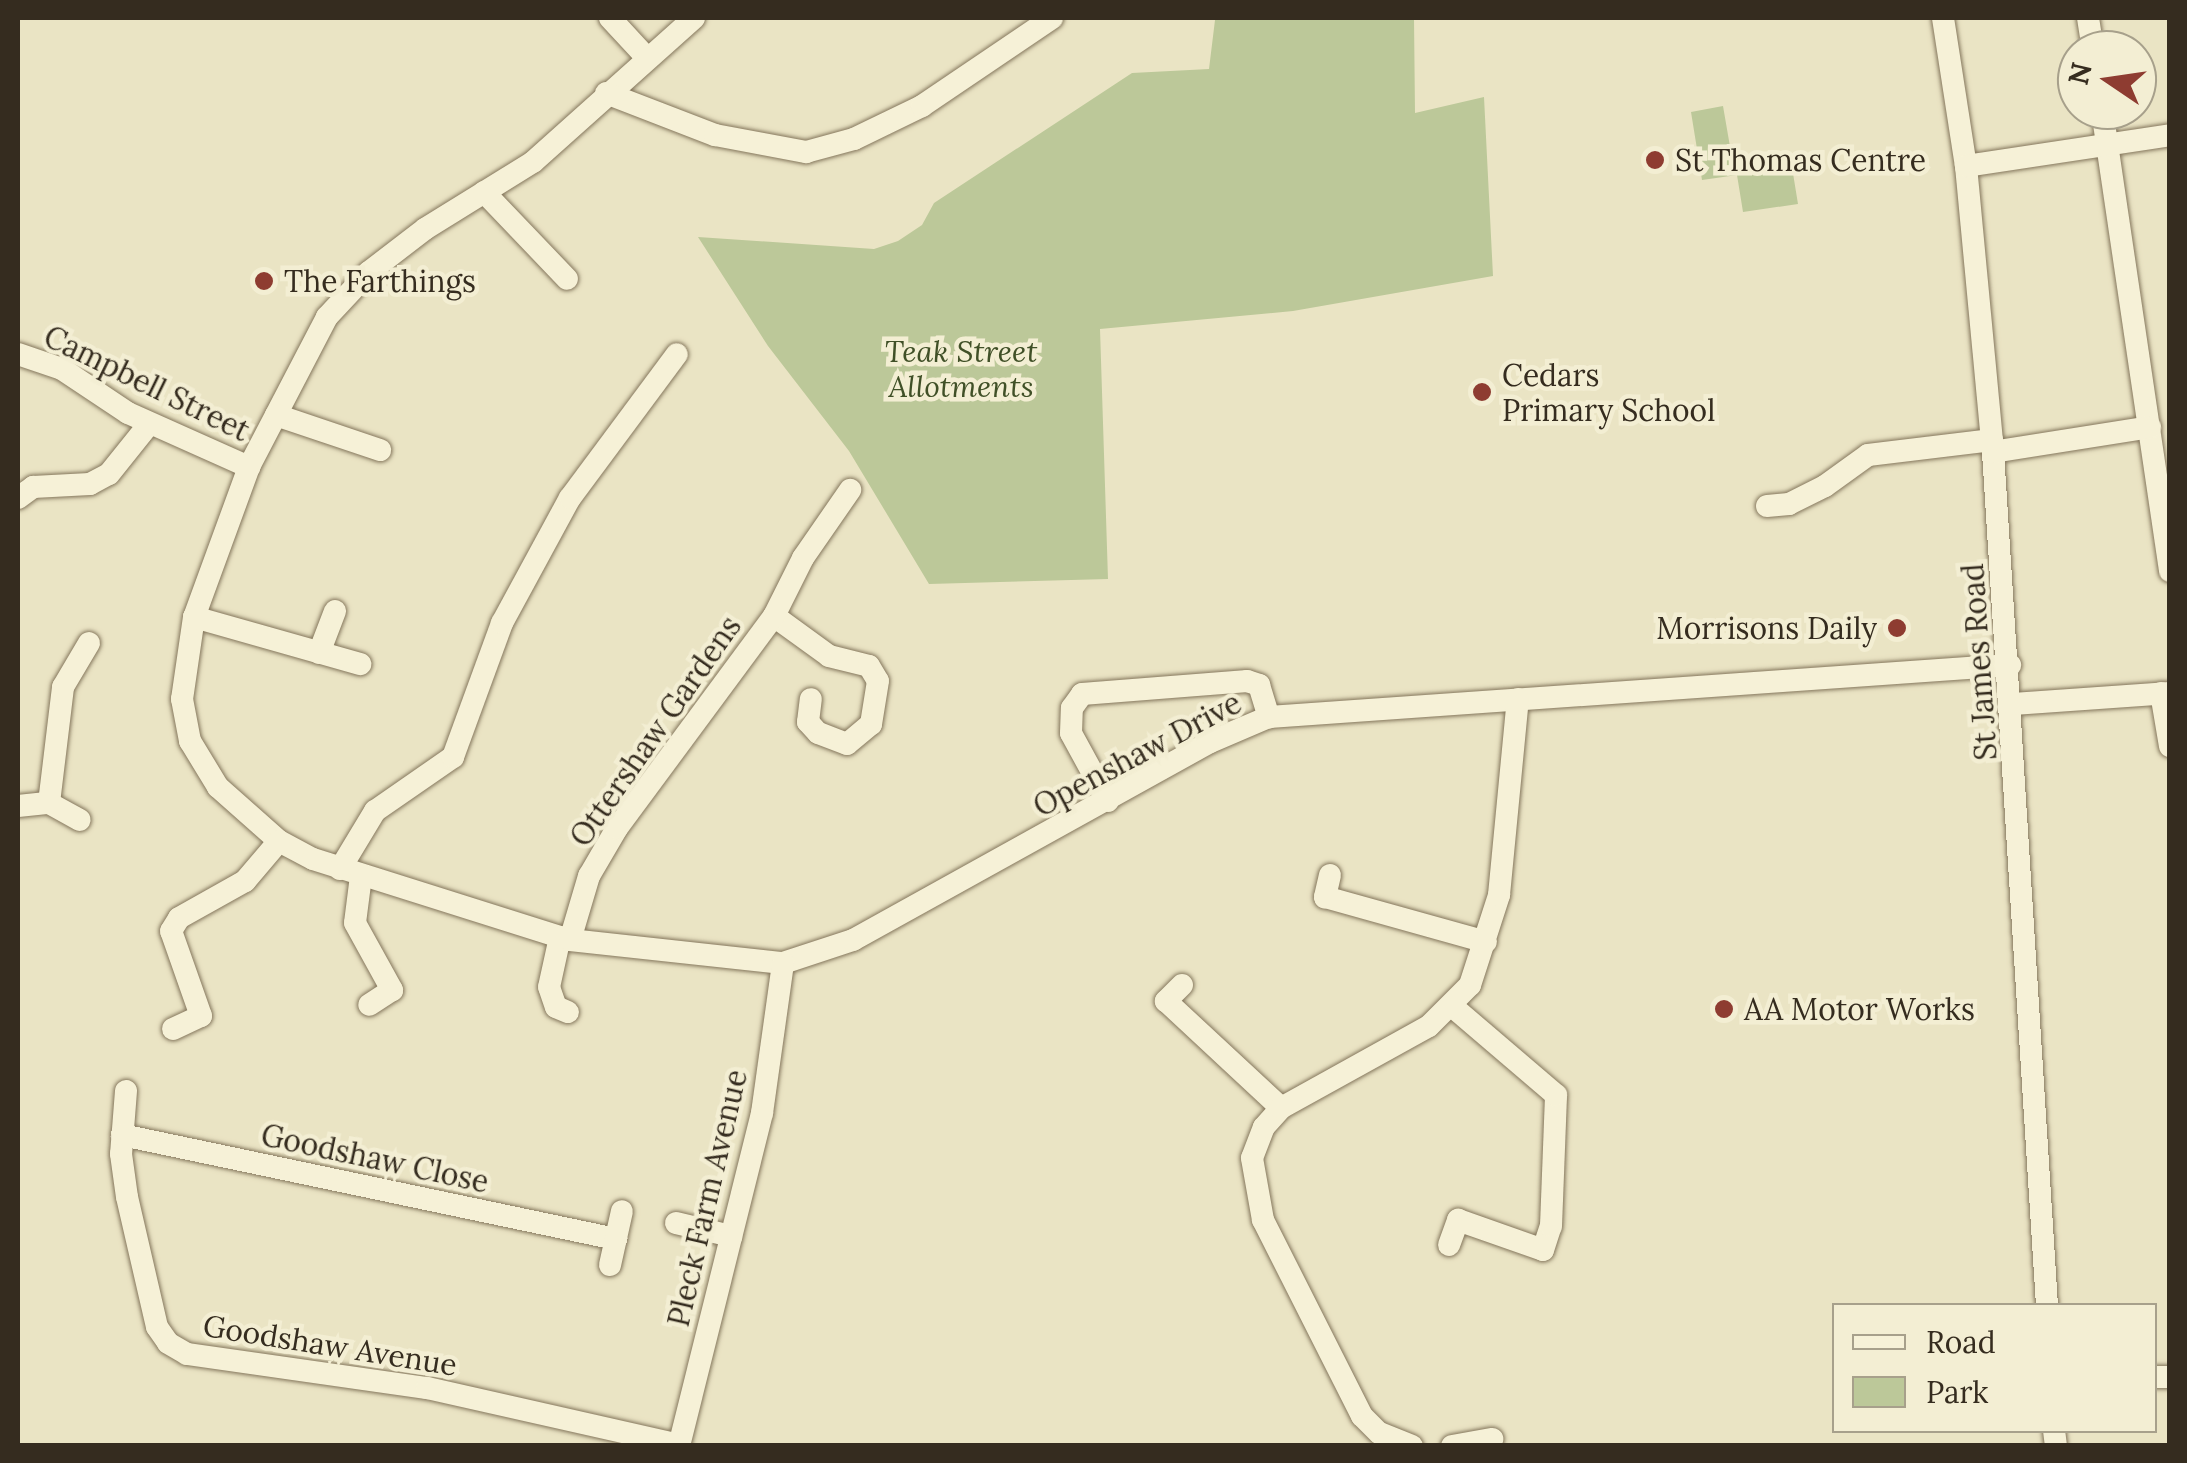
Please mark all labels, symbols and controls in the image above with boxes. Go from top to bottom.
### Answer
north arrow [2057,30,2157,130]
text: N [2060,59,2100,88]
place label: St Thomas Centre [1675,142,1926,178]
marker: St Thomas Centre [1644,149,1666,171]
place label: The Farthings [284,263,476,299]
marker: The Farthings [253,270,275,292]
street label: Campbell Street [38,318,256,448]
park label: Teak Street Allotments [885,333,1037,404]
place label: Cedars Primary School [1502,357,1715,428]
marker: Cedars Primary School [1471,381,1493,403]
street label: St James Road [1954,562,2004,762]
street label: Ottershaw Gardens [562,609,748,853]
place label: Morrisons Daily [1656,610,1877,646]
marker: Morrisons Daily [1886,617,1908,639]
street label: Openshaw Drive [1027,684,1247,824]
place label: AA Motor Works [1744,991,1975,1027]
marker: AA Motor Works [1713,998,1735,1020]
street label: Pleck Farm Avenue [660,1066,754,1330]
street label: Goodshaw Close [258,1116,492,1200]
legend [1832,1303,2157,1433]
street label: Goodshaw Avenue [201,1307,459,1383]
text: Road [1926,1323,1996,1361]
text: Park [1926,1373,1988,1411]

